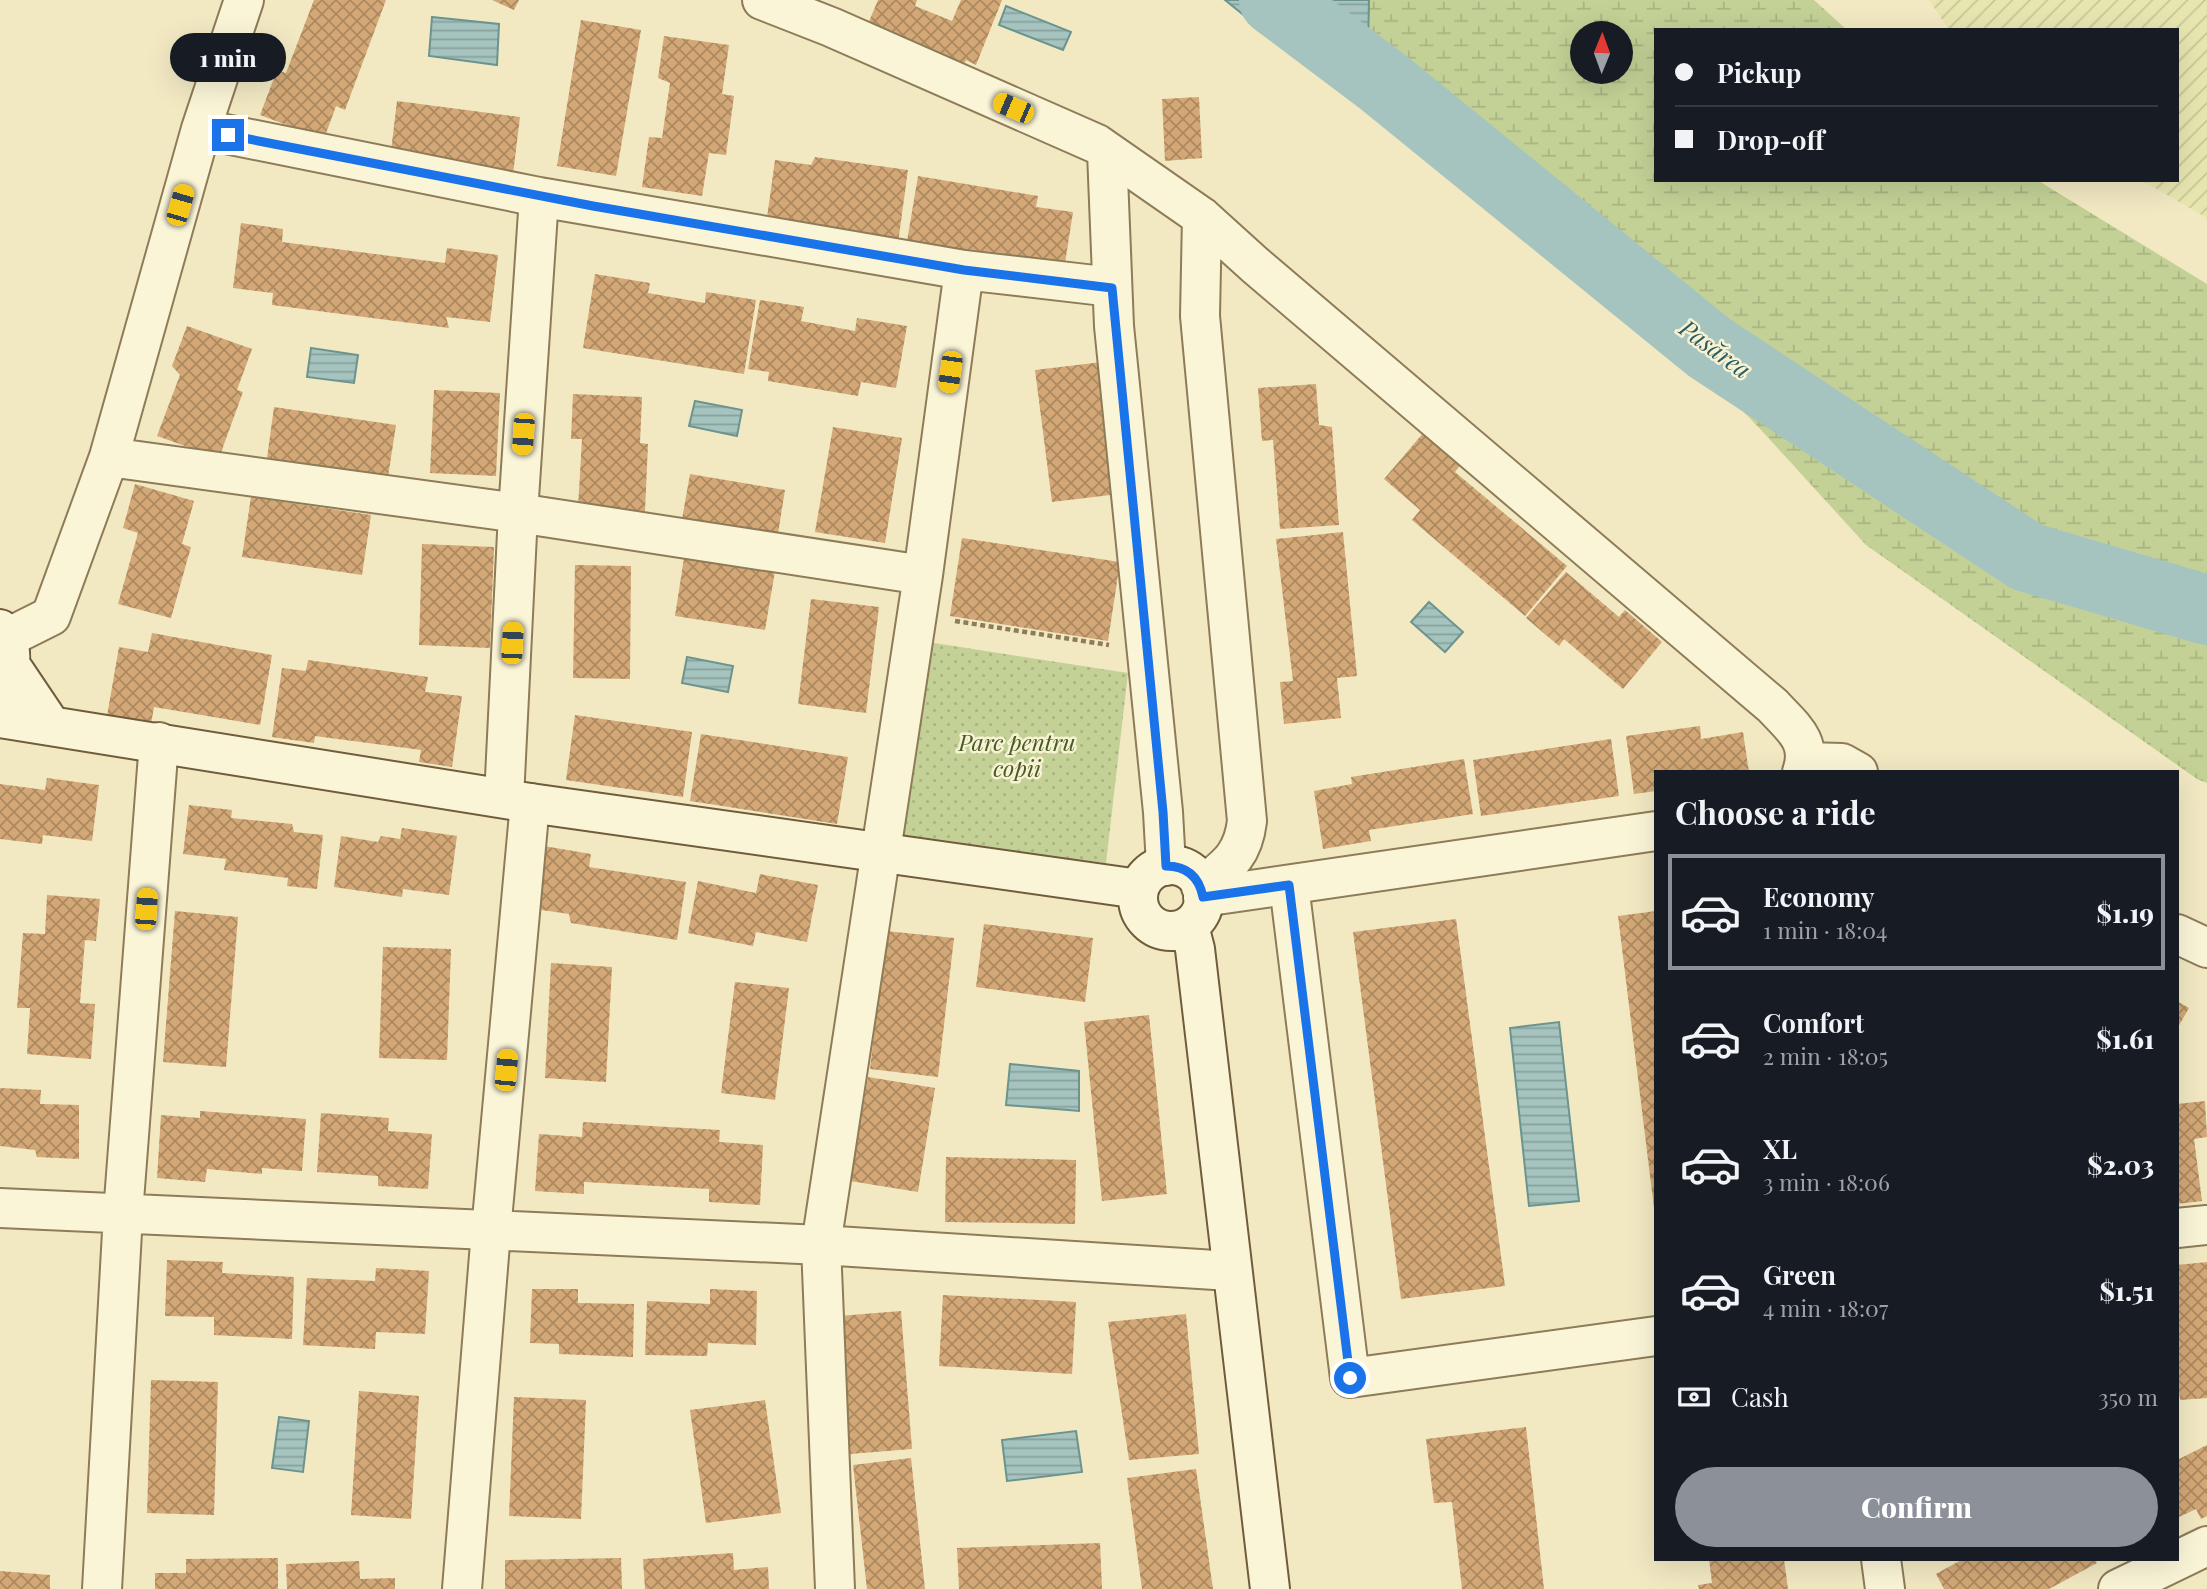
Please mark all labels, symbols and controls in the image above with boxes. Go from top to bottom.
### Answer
north arrow [1570,21,1633,84]
map controls [1570,21,1633,84]
callout: 1 min [170,33,286,82]
text: 1 min [200,42,256,73]
text: Pickup [1717,55,1801,90]
car [990,90,1037,126]
route end [212,119,244,151]
text: Drop-off [1717,122,1824,157]
car [165,182,196,228]
water label: Pasărea [1673,311,1758,385]
car [937,350,964,394]
car [512,412,535,456]
car [501,621,524,665]
park label: Parc pentru copii [958,726,1075,783]
text: Choose a ride [1675,790,1876,833]
text: Economy [1763,879,1874,914]
icon: car [1679,881,1742,944]
car [135,887,158,931]
text: $1.19 [2097,895,2154,930]
text: 1 min · 18:04 [1763,914,1887,945]
text: Comfort [1763,1005,1864,1040]
icon: car [1679,1007,1742,1070]
text: $1.61 [2096,1021,2154,1056]
text: 2 min · 18:05 [1763,1040,1888,1071]
car [494,1048,519,1092]
text: XL [1763,1131,1797,1166]
icon: car [1679,1133,1742,1196]
text: $2.03 [2087,1147,2154,1182]
text: 3 min · 18:06 [1763,1166,1890,1197]
text: Green [1763,1257,1836,1292]
icon: car [1679,1259,1742,1322]
text: $1.51 [2099,1273,2154,1308]
text: 4 min · 18:07 [1763,1292,1888,1323]
route start [1334,1362,1366,1394]
icon: cash [1675,1378,1713,1416]
text: Cash [1731,1379,1789,1414]
text: 350 m [2098,1381,2158,1412]
button: Confirm [1675,1467,2158,1547]

